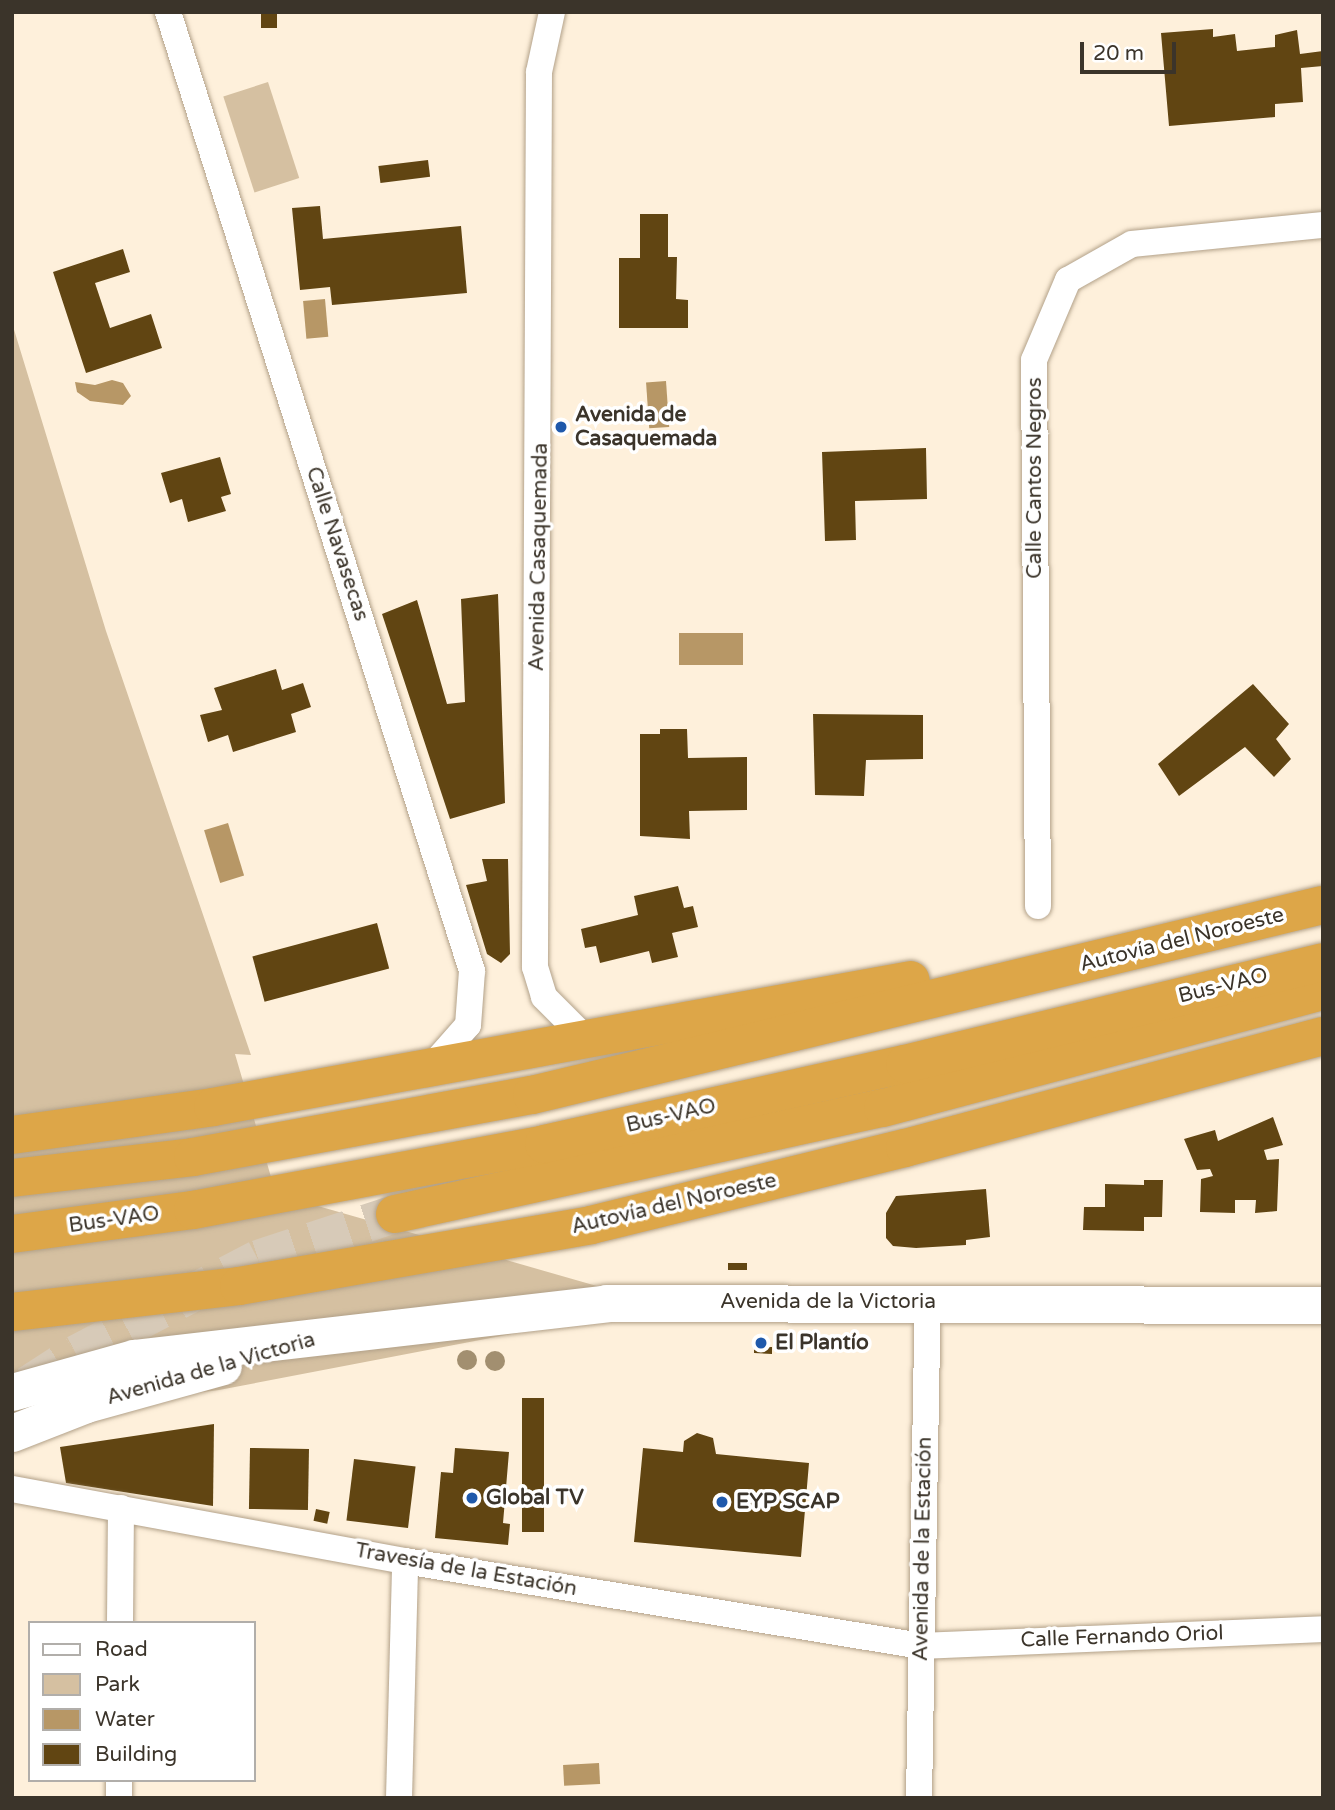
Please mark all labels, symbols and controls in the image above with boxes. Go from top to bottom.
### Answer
scale bar [1083,28,1179,72]
text: 20 m [1093,41,1144,66]
street label: Calle Cantos Negros [1022,377,1048,579]
place label: Avenida de Casaquemada [575,402,717,452]
marker: Avenida de Casaquemada [553,419,569,435]
street label: Avenida Casaquemada [524,442,554,672]
street label: Calle Navasecas [300,464,374,624]
street label: Autovía del Noroeste [1077,902,1287,978]
street label: Bus-VAO [1176,963,1270,1009]
street label: Bus-VAO [624,1093,718,1139]
street label: Autovía del Noroeste [569,1168,779,1240]
street label: Bus-VAO [67,1201,161,1239]
street label: Avenida de la Victoria [720,1289,936,1315]
street label: Avenida de la Victoria [104,1327,318,1411]
place label: El Plantío [775,1330,869,1356]
marker: El Plantío [753,1335,769,1351]
street label: Avenida de la Estación [908,1437,938,1661]
place label: Global TV [486,1485,584,1511]
place label: EYP SCAP [736,1489,840,1515]
marker: Global TV [464,1490,480,1506]
marker: EYP SCAP [714,1494,730,1510]
street label: Travesía de la Estación [353,1538,579,1602]
legend [28,1621,256,1782]
street label: Calle Fernando Oriol [1020,1621,1224,1653]
text: Road [95,1637,148,1662]
text: Park [95,1672,140,1697]
text: Water [95,1707,155,1732]
text: Building [95,1742,177,1767]

